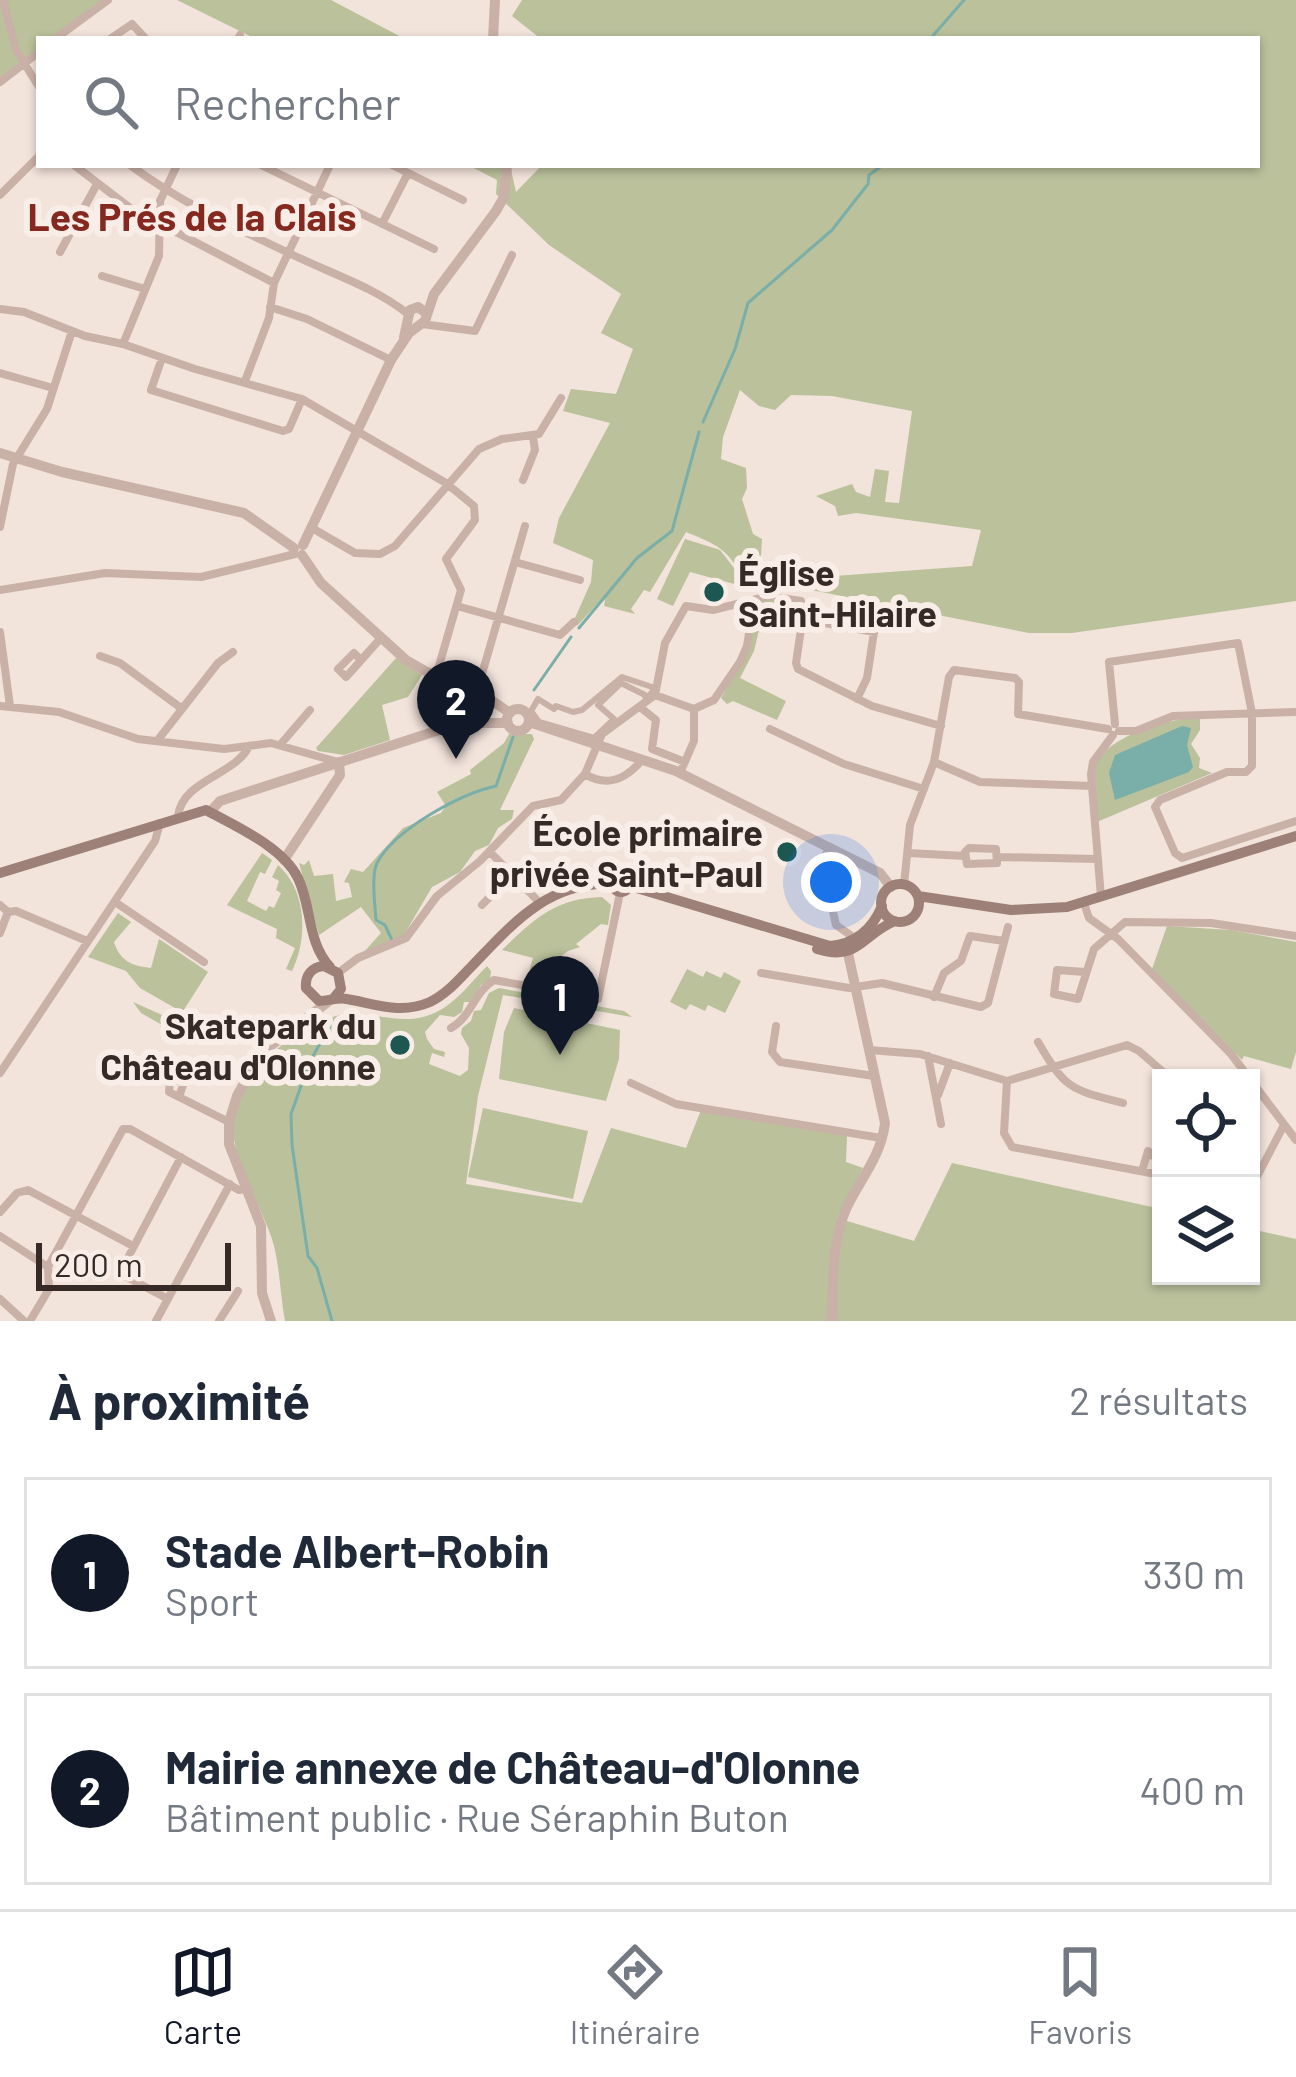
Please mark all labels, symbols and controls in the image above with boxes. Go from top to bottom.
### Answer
search box [36,36,1260,168]
icon: search [78,69,144,135]
text: Rechercher [174,75,401,129]
district label: Les Prés de la Clais [27,192,357,239]
place label: Église Saint-Hilaire [738,550,937,634]
marker: Église Saint-Hilaire [701,579,727,605]
pin: 2 [417,660,495,759]
place label: École primaire privée Saint-Paul [490,810,763,894]
marker: École primaire privée Saint-Paul [774,839,800,865]
your location [801,852,861,912]
pin: 1 [521,956,599,1055]
place label: Skatepark du Château d'Olonne [100,1003,376,1087]
marker: Skatepark du Château d'Olonne [387,1032,413,1058]
map controls [1152,1069,1260,1285]
button: locate [1152,1069,1260,1177]
button: layers [1152,1177,1260,1285]
scale bar [36,1237,231,1290]
text: 200 m [54,1244,143,1284]
text: À proximité [48,1369,310,1430]
text: 2 résultats [1069,1376,1248,1423]
text: Stade Albert-Robin [165,1523,549,1577]
text: 1 [83,1550,97,1597]
text: 330 m [1143,1550,1245,1597]
text: Sport [165,1577,259,1624]
text: Mairie annexe de Château-d'Olonne [165,1739,860,1793]
text: 2 [79,1766,101,1813]
text: 400 m [1139,1766,1245,1813]
text: Bâtiment public · Rue Séraphin Buton [165,1793,789,1840]
tab: Carte [164,1939,242,2051]
tab: Itinéraire [570,1939,701,2051]
tab: Favoris [1028,1939,1132,2051]

